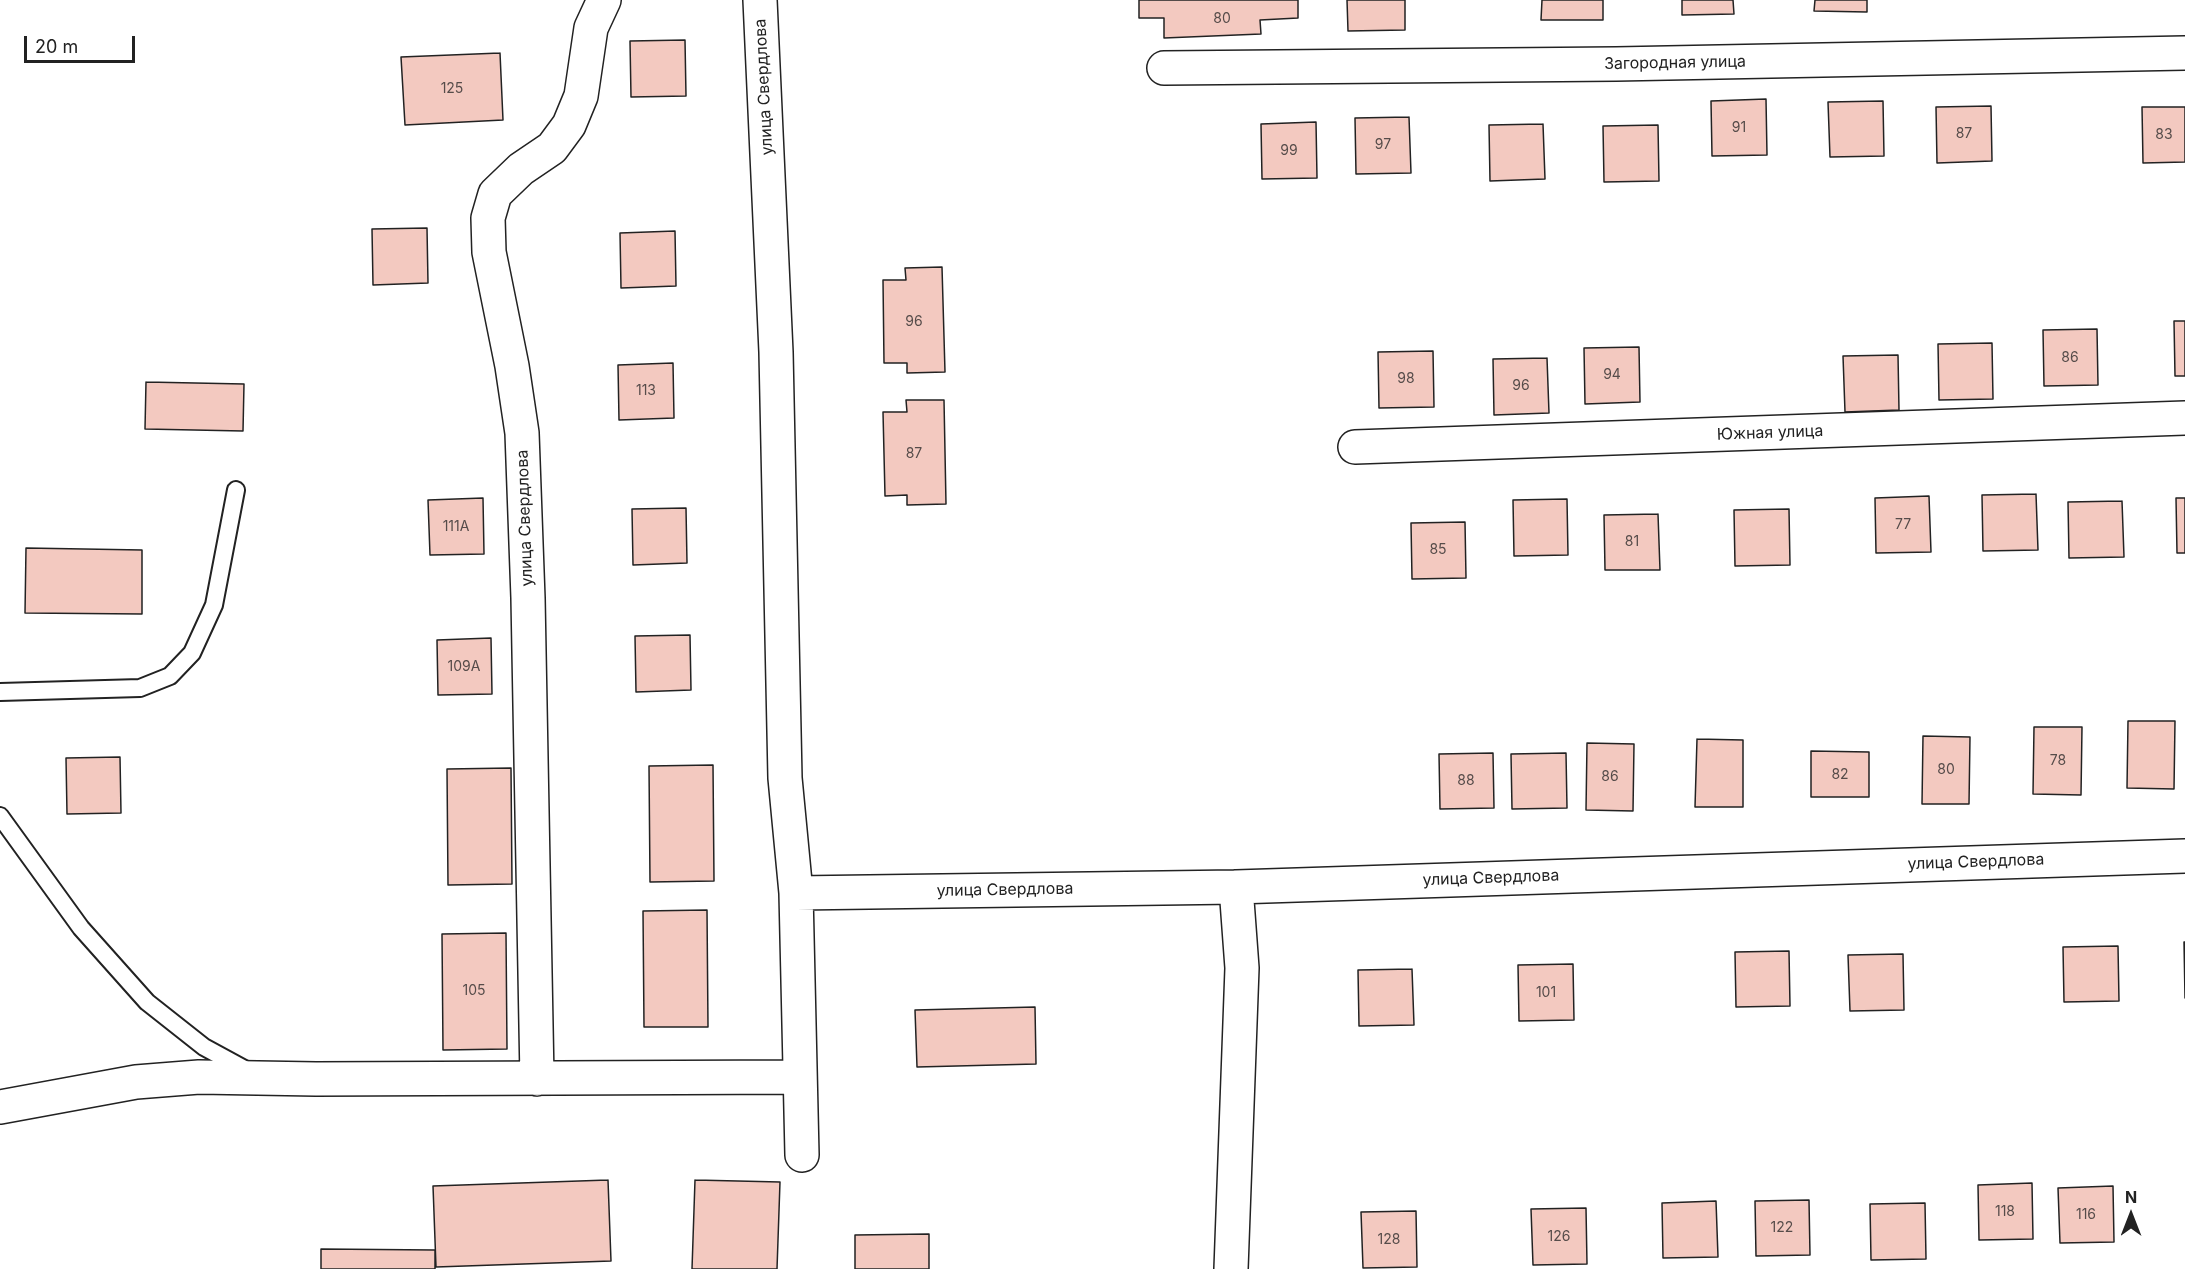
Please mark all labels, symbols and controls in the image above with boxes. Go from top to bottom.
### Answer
house number: 80 [1213,11,1231,27]
street label: улица Свердлова [751,18,777,156]
scale bar [27,24,138,62]
text: 20 m [35,36,78,57]
street label: Загородная улица [1604,52,1746,74]
house number: 125 [441,81,463,97]
house number: 91 [1732,120,1746,136]
house number: 87 [1956,126,1972,142]
house number: 83 [2155,127,2173,143]
house number: 97 [1375,137,1391,153]
house number: 99 [1280,143,1298,159]
house number: 96 [905,314,923,330]
house number: 86 [2061,350,2079,366]
house number: 94 [1603,367,1621,383]
house number: 98 [1397,371,1415,387]
house number: 96 [1512,378,1530,394]
house number: 113 [636,383,656,399]
street label: Южная улица [1716,422,1824,444]
house number: 87 [906,446,922,462]
street label: улица Свердлова [513,449,537,587]
house number: 77 [1895,517,1911,533]
house number: 111А [443,519,469,535]
house number: 81 [1625,534,1639,550]
house number: 85 [1429,542,1447,558]
house number: 109А [448,659,480,675]
house number: 78 [2050,753,2066,769]
house number: 80 [1937,762,1955,778]
house number: 82 [1831,767,1849,783]
house number: 86 [1601,769,1619,785]
house number: 88 [1457,773,1475,789]
street label: улица Свердлова [1907,850,2045,874]
street label: улица Свердлова [1422,866,1560,890]
street label: улица Свердлова [936,879,1074,901]
house number: 105 [462,983,486,999]
house number: 101 [1536,985,1556,1001]
north arrow [2101,1185,2161,1245]
text: N [2125,1187,2137,1207]
house number: 118 [1995,1204,2015,1220]
house number: 116 [2076,1207,2096,1223]
house number: 122 [1771,1220,1793,1236]
house number: 126 [1548,1229,1570,1245]
house number: 128 [1378,1232,1400,1248]

